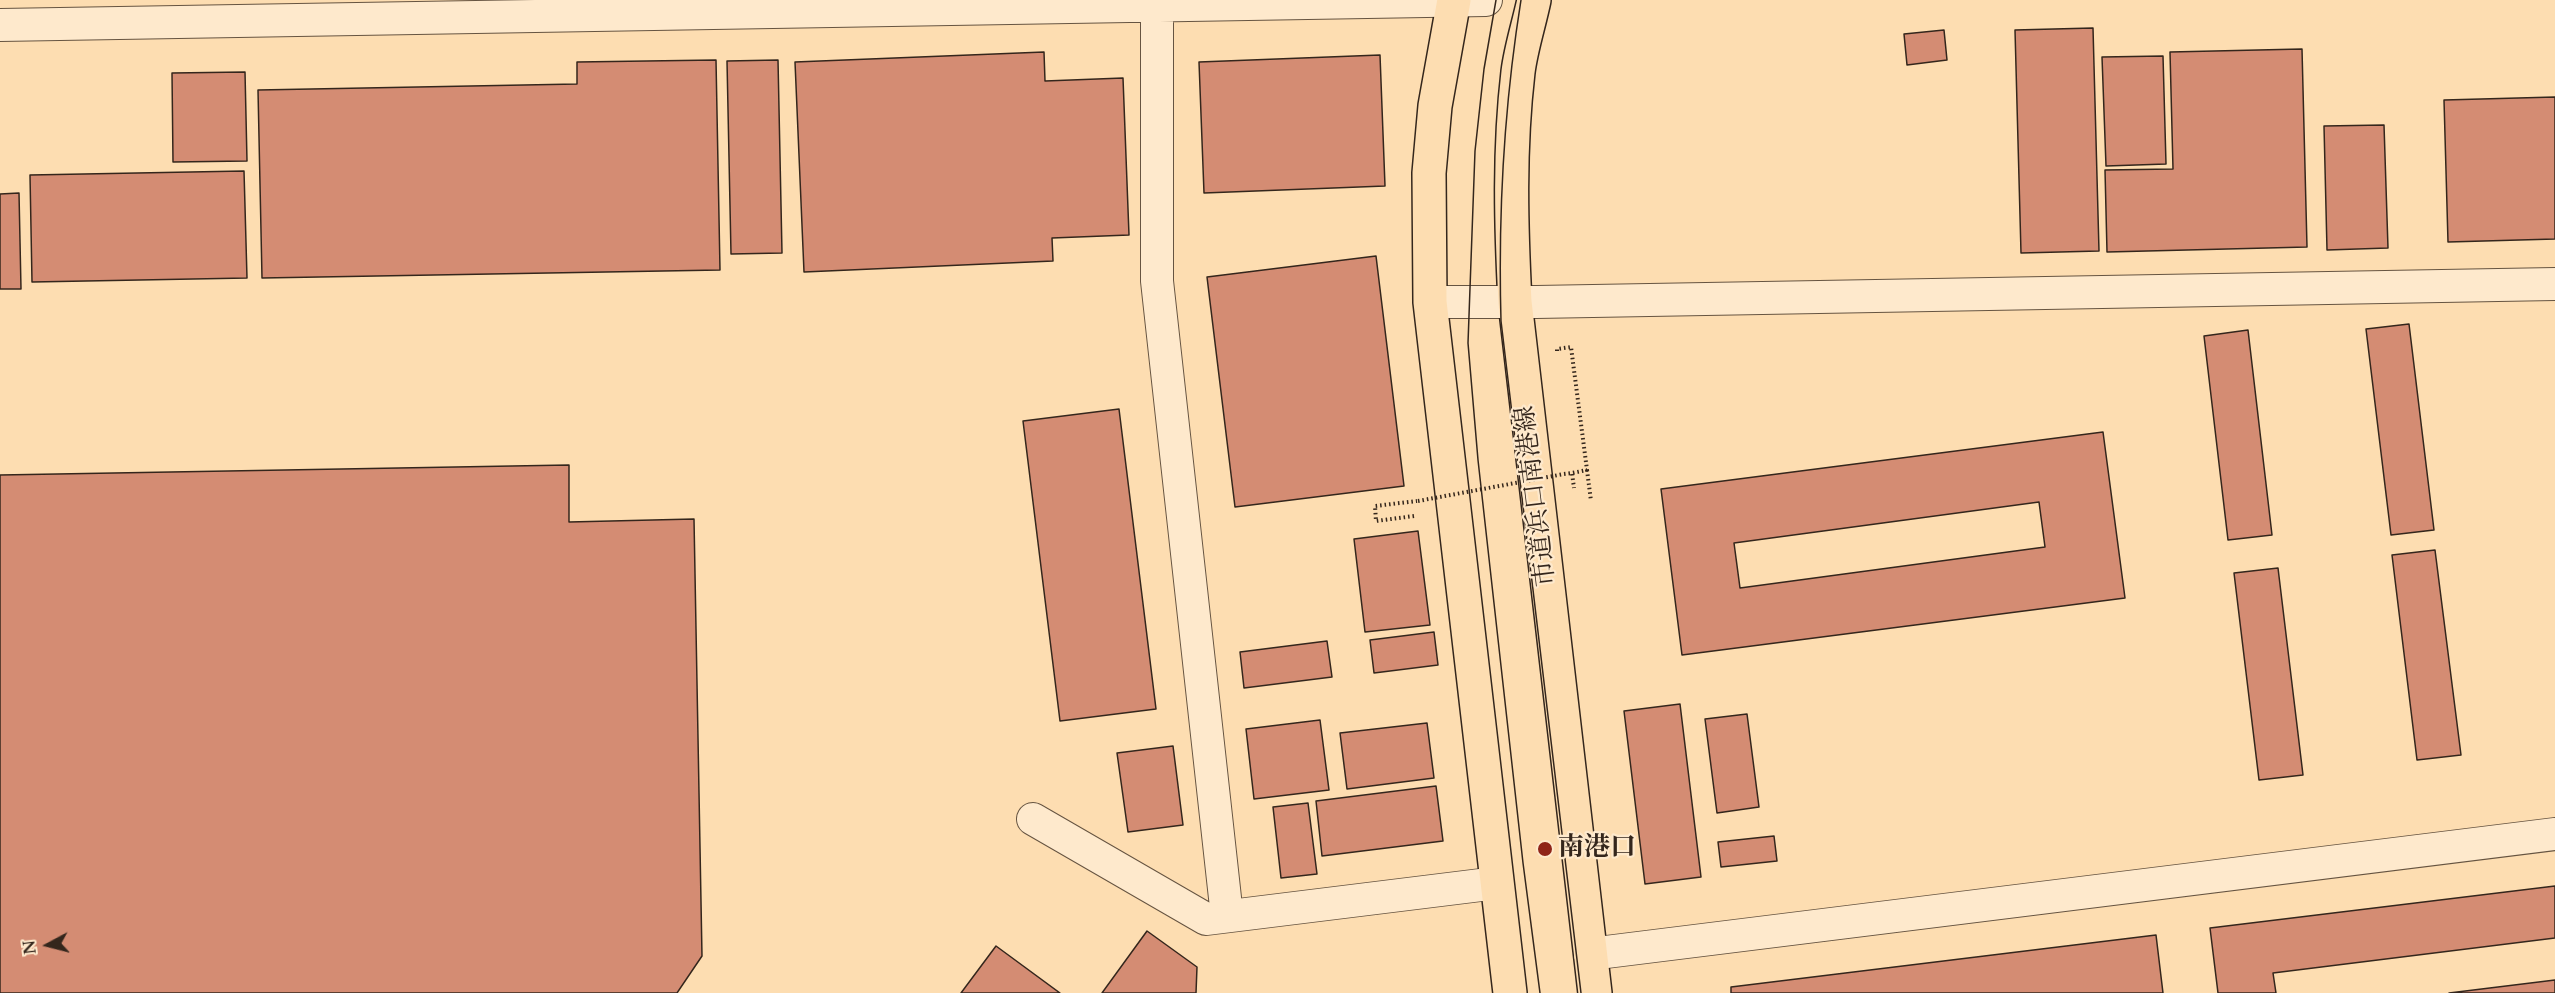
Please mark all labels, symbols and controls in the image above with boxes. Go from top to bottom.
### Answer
street label: 市道浜口南港線 [1510,404,1564,588]
place label: 南港口 [1558,833,1636,865]
marker: 南港口 [1536,840,1554,858]
north arrow [18,915,78,975]
text: N [18,939,42,955]

